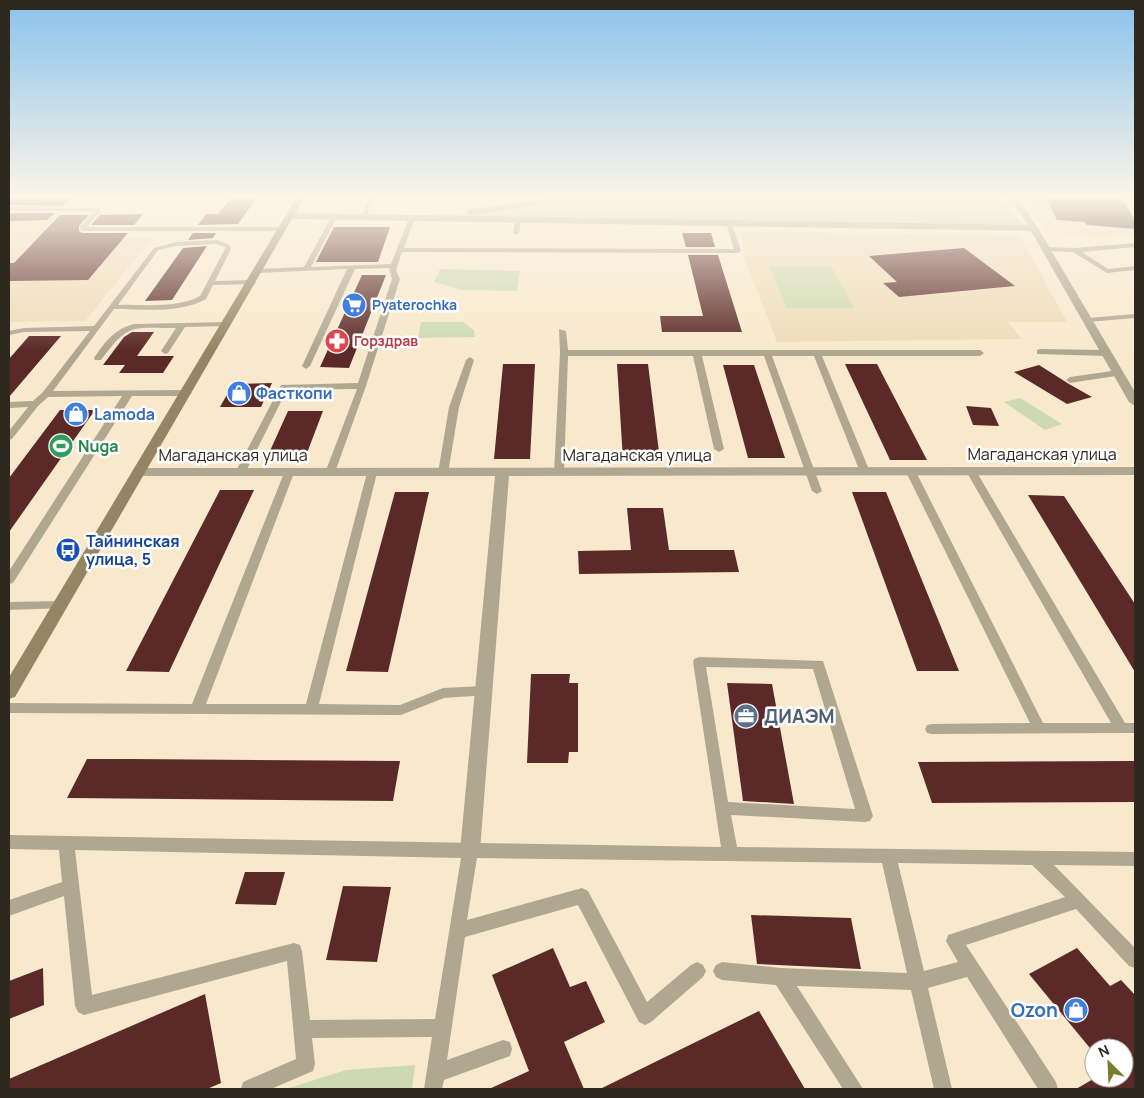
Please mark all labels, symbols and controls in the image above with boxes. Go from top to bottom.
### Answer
supermarket icon: Pyaterochka [341,292,367,318]
place label: Pyaterochka [372,295,457,314]
pharmacy icon: Горздрав [324,328,350,354]
place label: Горздрав [354,331,418,350]
shop icon: Фасткопи [226,380,252,406]
place label: Фасткопи [256,382,332,404]
shop icon: Lamoda [63,401,89,427]
place label: Lamoda [94,403,155,425]
sports icon: Nuga [48,433,74,459]
place label: Nuga [78,435,119,457]
street label: Магаданская улица [967,443,1117,465]
street label: Магаданская улица [158,444,308,466]
street label: Магаданская улица [562,444,712,466]
place label: Тайнинская улица, 5 [86,530,180,570]
bus stop icon: Тайнинская улица, 5 [55,537,81,563]
office icon: ДИАЭМ [733,703,759,729]
place label: ДИАЭМ [764,703,835,729]
place label: Ozon [1011,997,1058,1023]
shop icon: Ozon [1063,997,1089,1023]
north arrow [1084,1038,1134,1088]
text: N [1095,1040,1112,1061]

